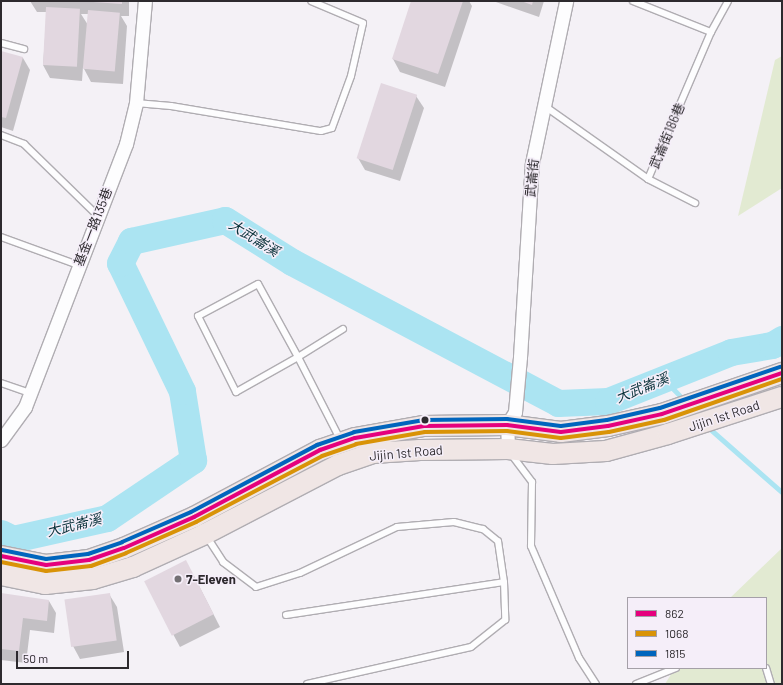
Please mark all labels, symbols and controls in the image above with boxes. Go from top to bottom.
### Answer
street label: 武崙街186巷 [646,101,688,171]
street label: 武崙街 [522,158,542,198]
street label: 基金一路135巷 [71,185,115,269]
water label: 大武崙溪 [226,216,282,260]
water label: 大武崙溪 [613,370,671,406]
street label: Jijin 1st Road [687,397,761,435]
unlabelled marker [420,415,430,425]
street label: Jijin 1st Road [369,442,443,464]
water label: 大武崙溪 [45,510,103,540]
place label: 7-Eleven [186,571,236,587]
marker: 7-Eleven [173,574,183,584]
legend [627,597,767,669]
text: 862 [665,606,684,620]
text: 1068 [665,626,688,640]
scale bar [18,643,131,669]
text: 1815 [665,646,685,660]
text: 50 m [23,651,48,665]

